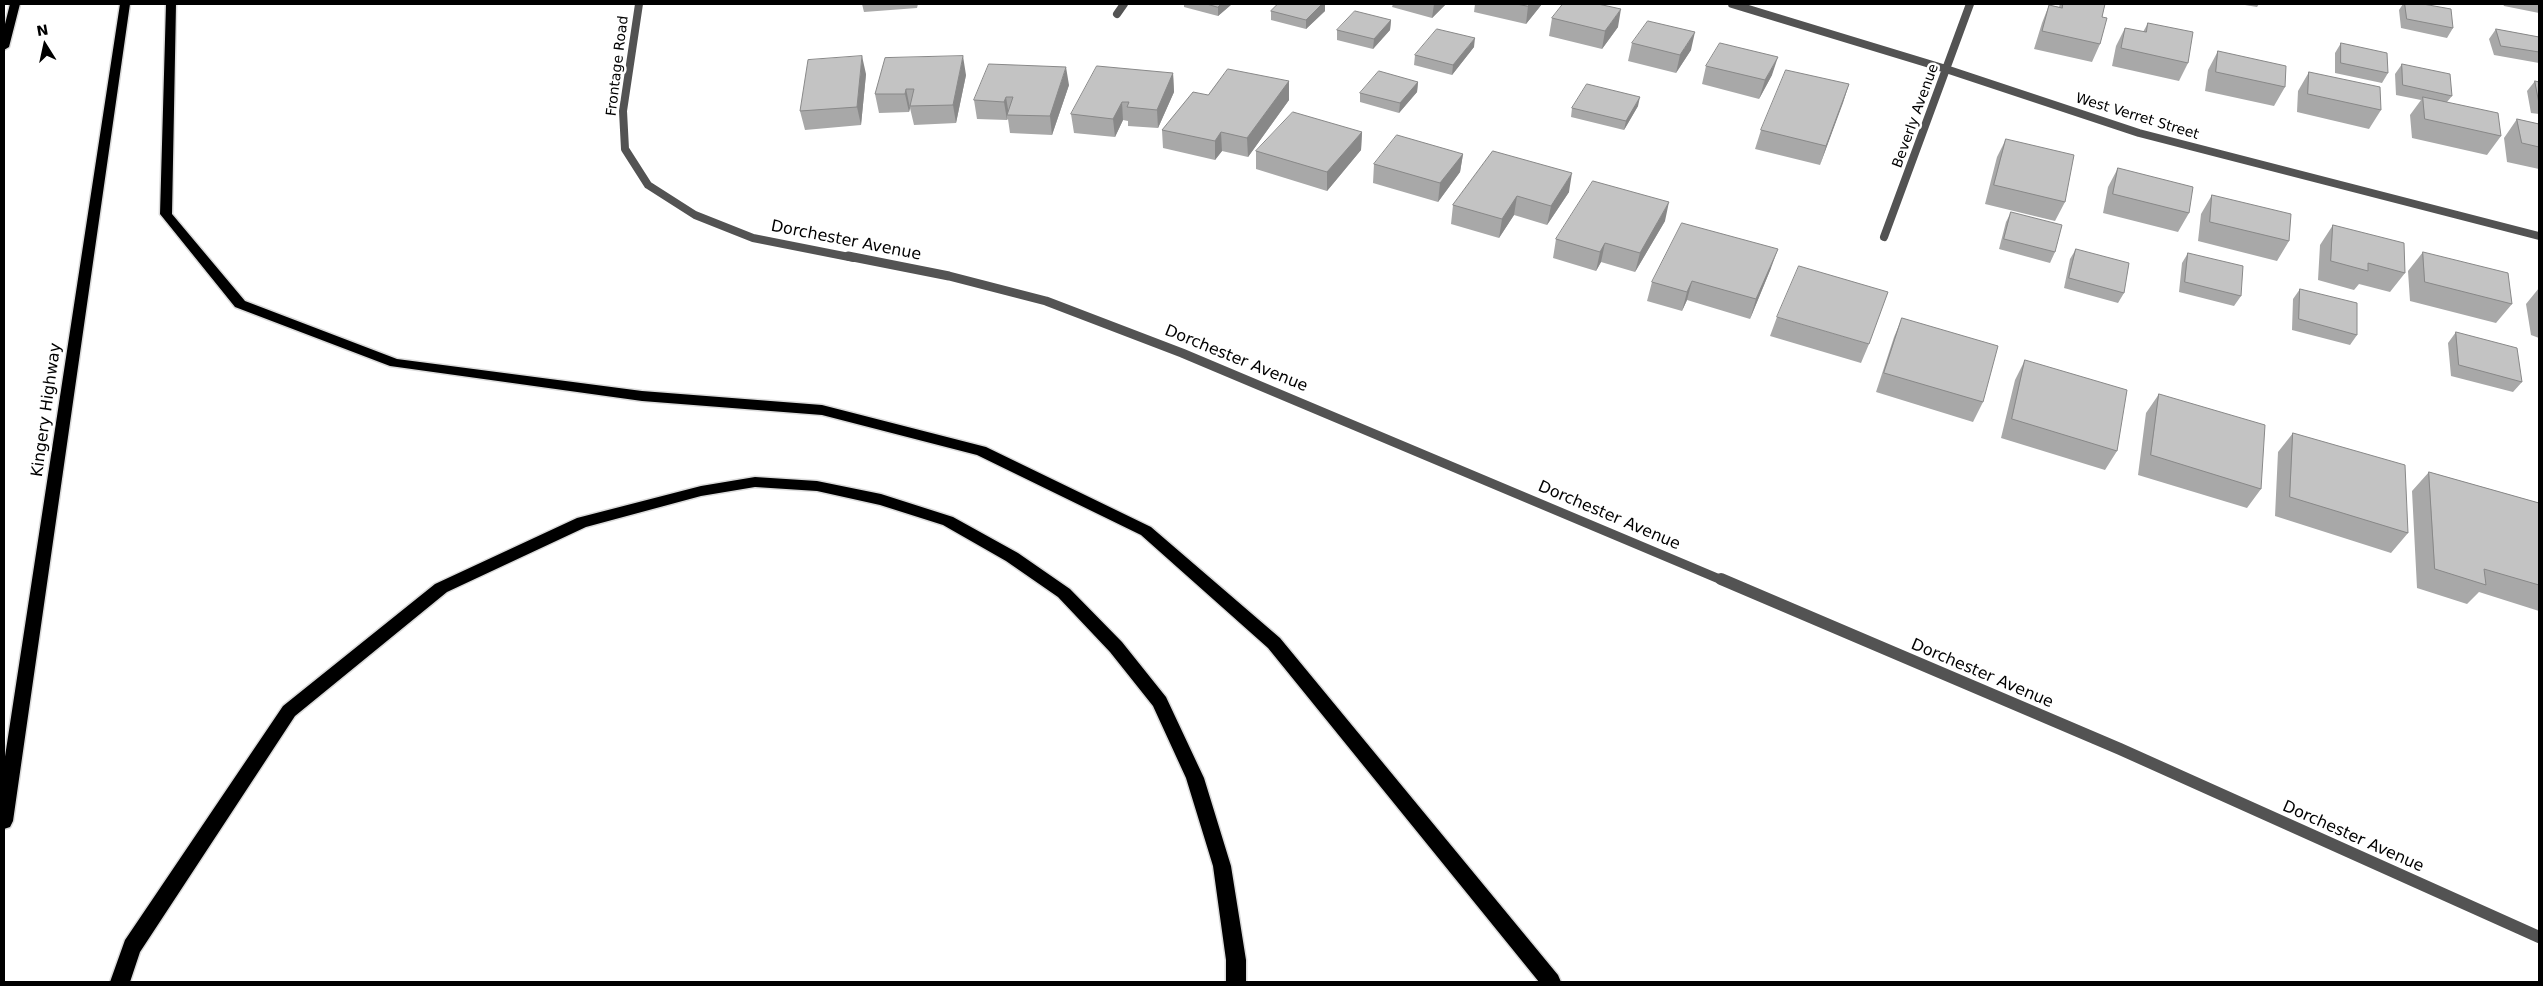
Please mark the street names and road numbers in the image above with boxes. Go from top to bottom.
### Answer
street label: Frontage Road [604,15,632,117]
street label: Beverly Avenue [1889,62,1943,170]
street label: West Verret Street [2073,90,2201,144]
street label: Dorchester Avenue [769,217,923,265]
street label: Dorchester Avenue [1162,322,1310,396]
street label: Kingery Highway [28,342,66,478]
street label: Dorchester Avenue [1535,477,1683,555]
street label: Dorchester Avenue [1908,635,2056,713]
street label: Dorchester Avenue [2279,797,2427,877]

